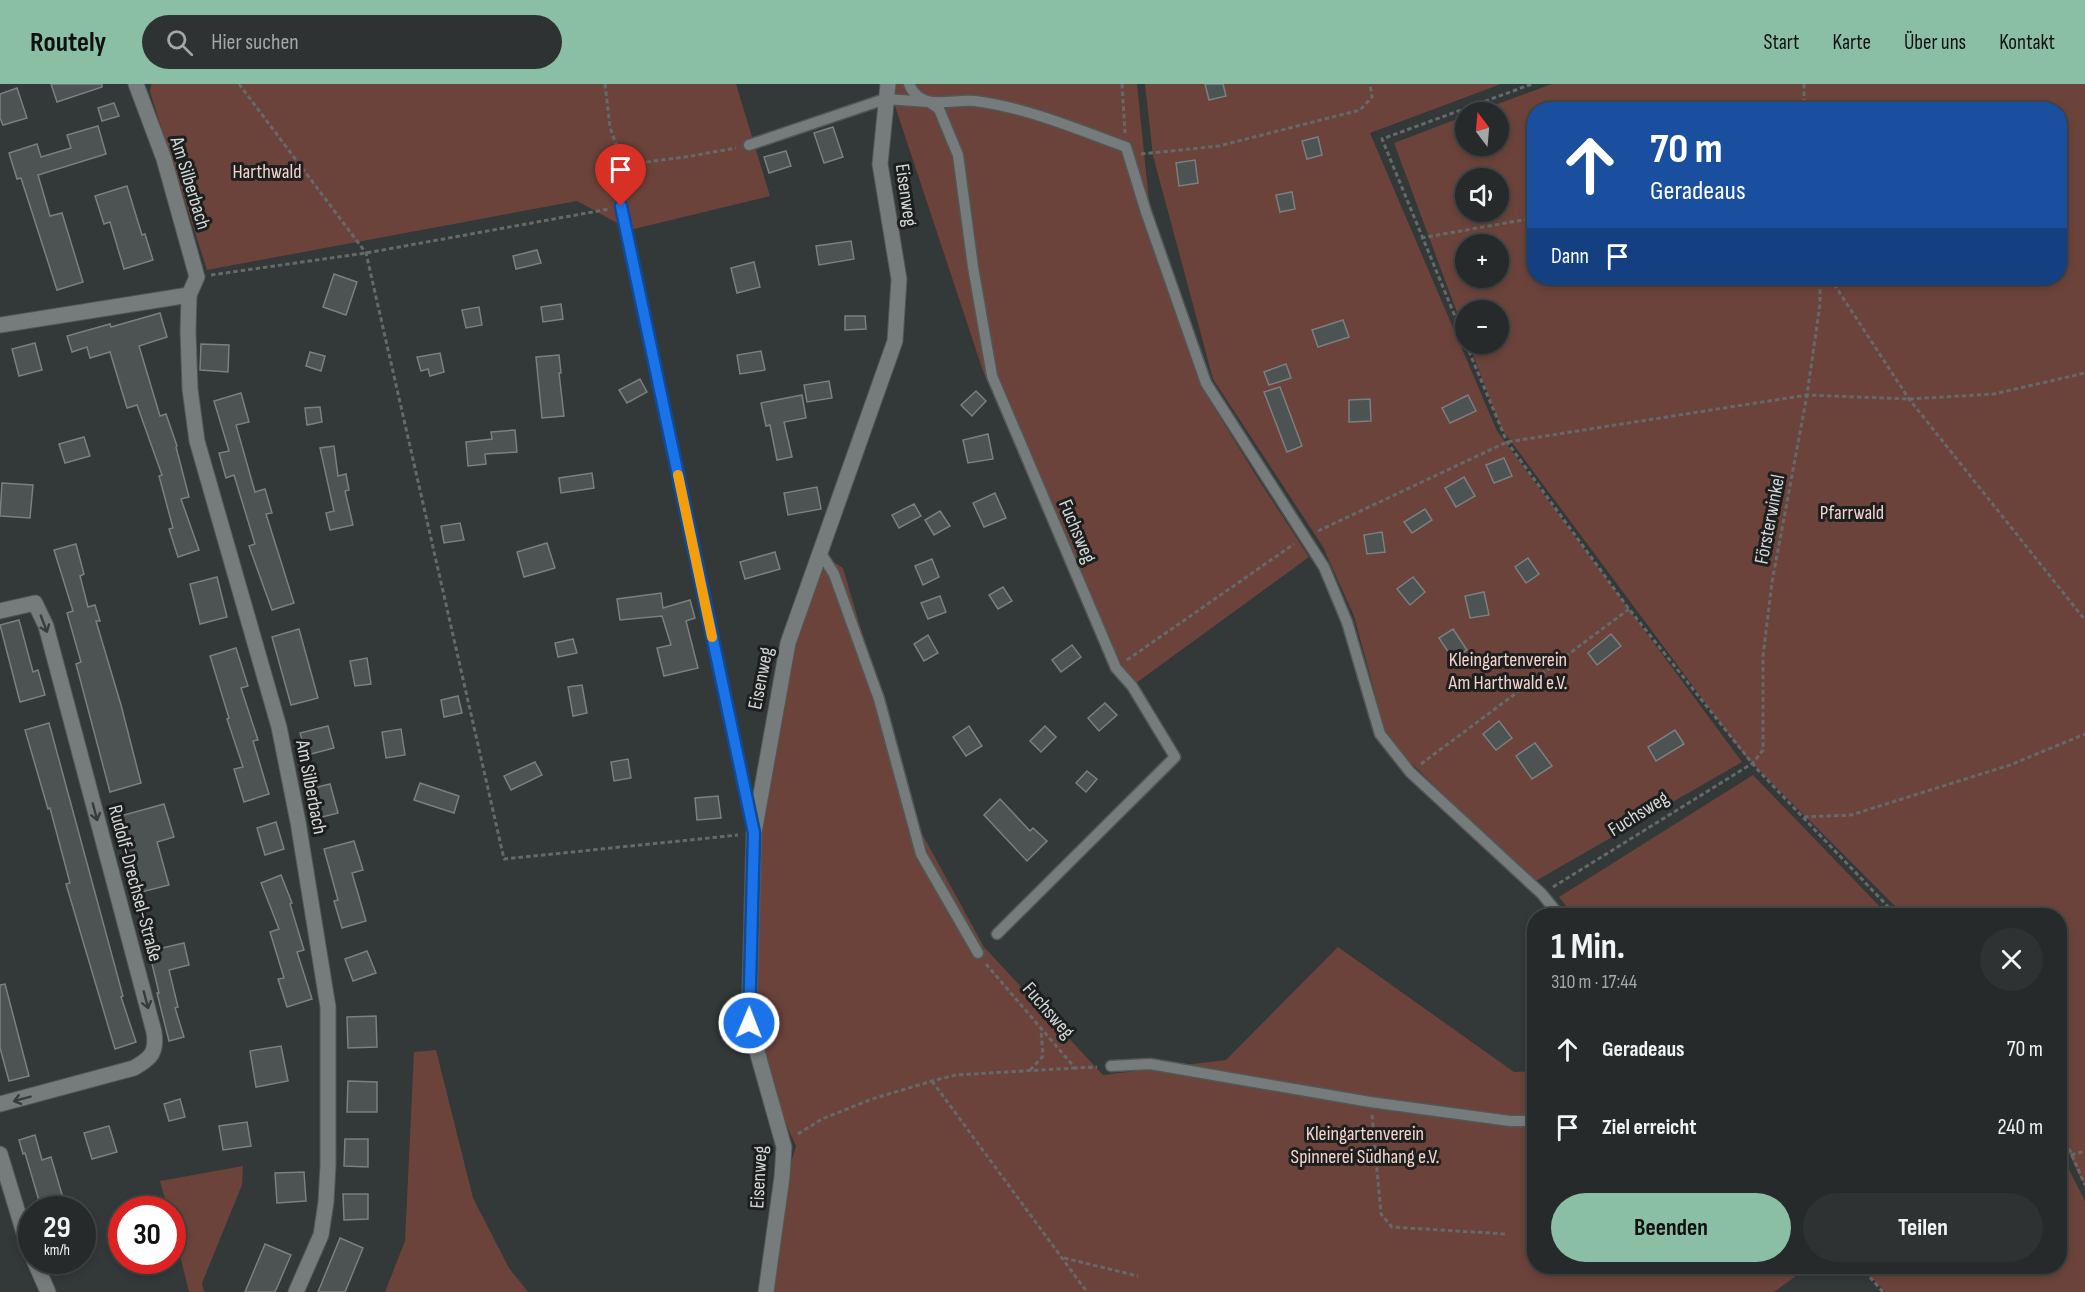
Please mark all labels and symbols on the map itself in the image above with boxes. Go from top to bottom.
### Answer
north arrow [1455,102,1509,156]
street label: Am Silberbach [164,133,215,233]
pin [595,144,646,206]
park label: Harthwald [232,160,302,184]
street label: Eisenweg [890,162,922,228]
street label: Försterwinkel [1750,472,1790,566]
street label: Fuchsweg [1053,496,1101,567]
park label: Pfarrwald [1820,501,1884,525]
one-way arrow [39,614,50,632]
street label: Eisenweg [743,645,779,711]
park label: Kleingartenverein Am Harthwald e.V. [1448,648,1567,695]
street label: Am Silberbach [290,737,332,836]
street label: Fuchsweg [1604,786,1673,842]
one-way arrow [90,802,102,821]
street label: Rudolf-Drechsel-Straße [103,802,167,964]
street label: Fuchsweg [1017,978,1079,1044]
one-way arrow [140,990,152,1009]
position arrow [717,991,781,1055]
one-way arrow [13,1093,32,1105]
park label: Kleingartenverein Spinnerei Südhang e.V. [1291,1122,1439,1169]
street label: Eisenweg [745,1145,773,1209]
speed limit sign: 30 [108,1196,186,1274]

